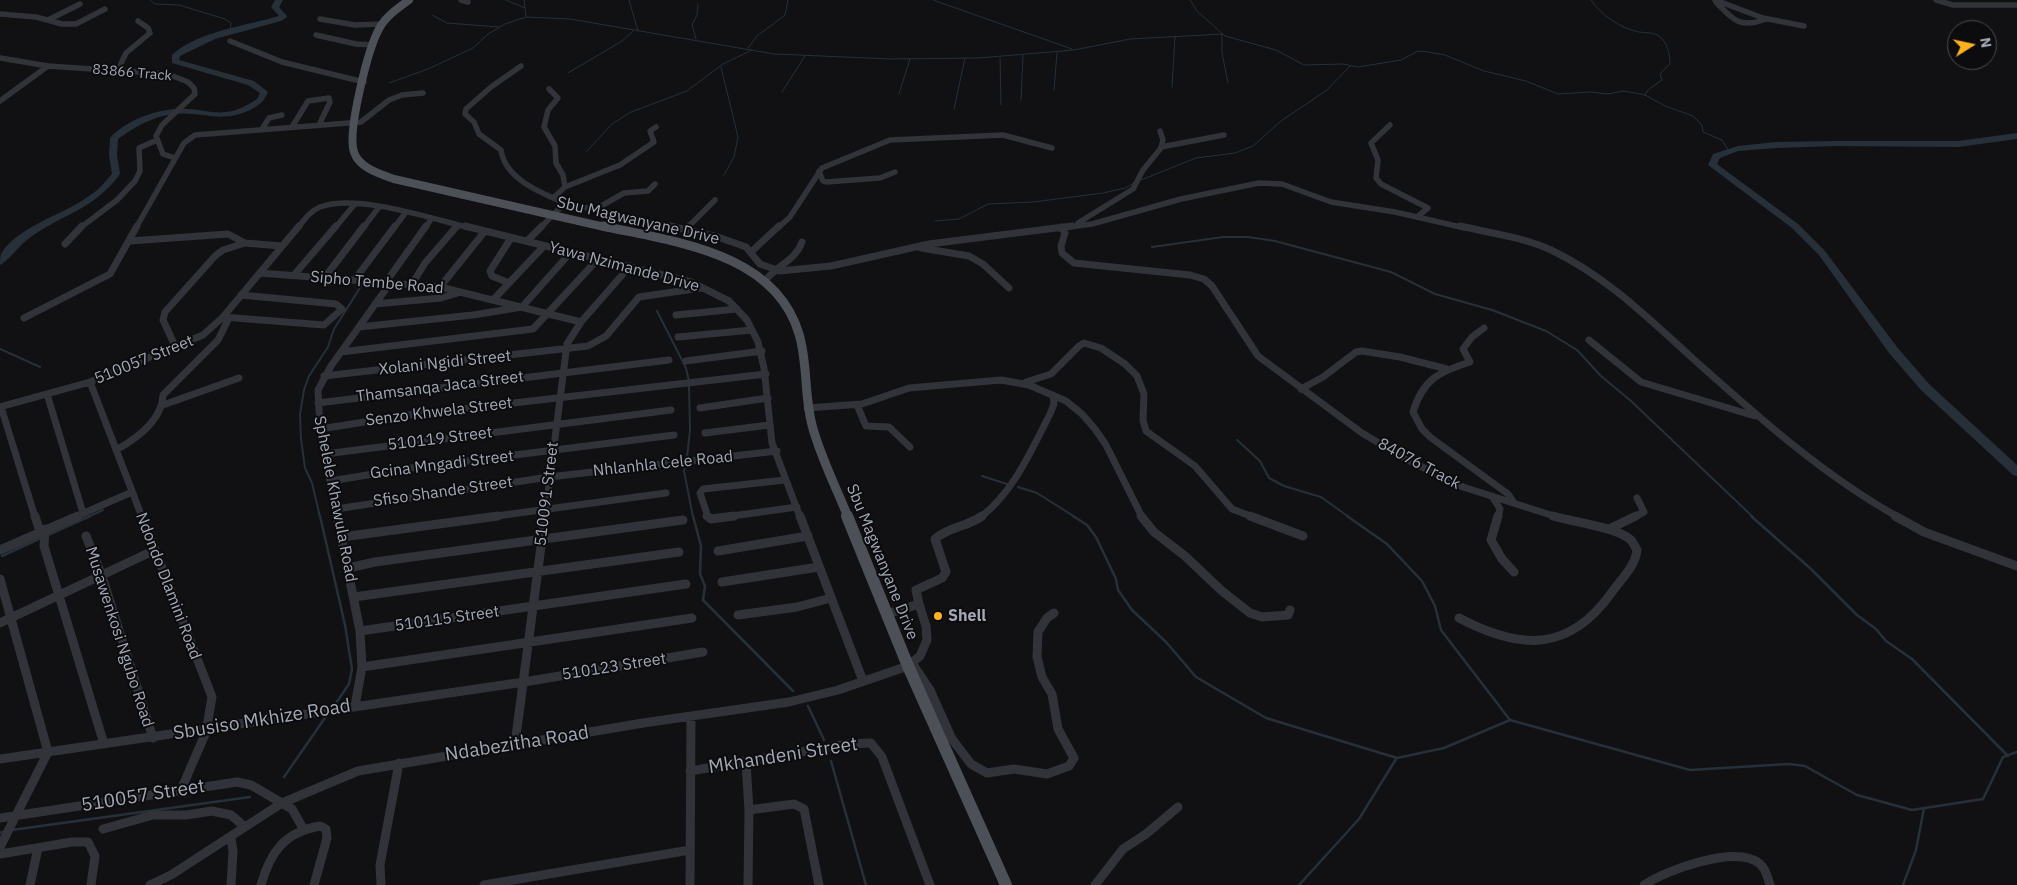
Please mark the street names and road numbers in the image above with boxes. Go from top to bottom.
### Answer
street label: 83866 Track [92,61,172,85]
street label: Sbu Magwanyane Drive [555,193,721,249]
street label: Yawa Nzimande Drive [547,238,701,296]
street label: Sipho Tembe Road [309,268,445,298]
street label: 510057 Street [92,331,196,389]
street label: Xolani Ngidi Street [378,347,512,379]
street label: Thamsanqa Jaca Street [355,367,525,407]
street label: Senzo Khwela Street [364,393,514,431]
street label: Sphelele Khawula Road [309,414,361,584]
street label: 510119 Street [387,423,493,455]
street label: 84076 Track [1374,434,1464,494]
street label: 510091 Street [531,441,563,547]
street label: Gcina Mngadi Street [369,447,515,483]
street label: Nhlanhla Cele Road [592,447,734,481]
street label: Sfiso Shande Street [372,473,514,511]
street label: Sbu Magwanyane Drive [842,481,922,643]
street label: Ndondo Dlamini Road [131,510,205,662]
street label: Musawenkosi Ngubo Road [81,544,157,730]
street label: 510115 Street [394,602,500,636]
street label: 510123 Street [561,649,667,685]
street label: Sbusiso Mkhize Road [172,695,352,745]
street label: Ndabezitha Road [443,721,591,767]
street label: Mkhandeni Street [707,733,859,779]
street label: 510057 Street [79,775,207,817]

